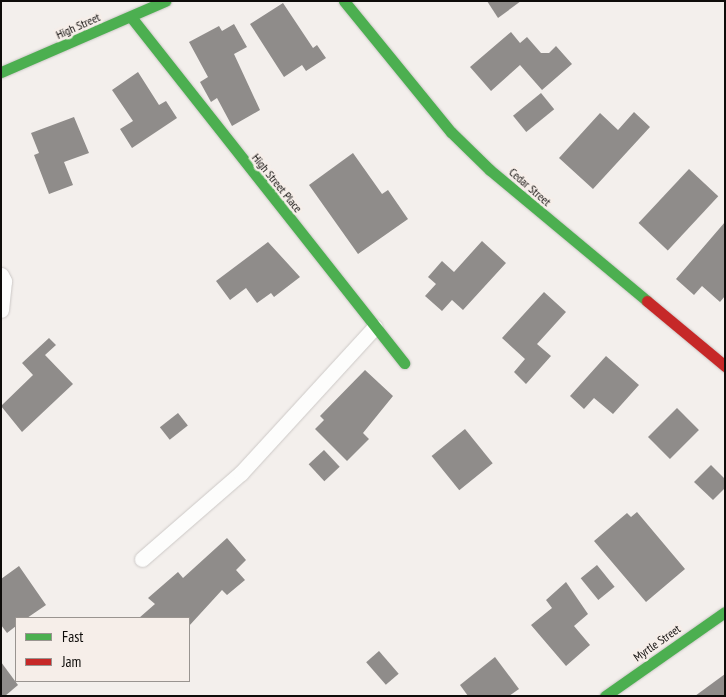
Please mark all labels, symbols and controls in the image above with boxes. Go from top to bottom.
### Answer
street label: High Street [54,10,102,42]
street label: High Street Place [249,151,305,215]
street label: Cedar Street [506,165,554,209]
legend [15,617,190,682]
street label: Myrtle Street [631,622,683,664]
text: Fast [62,627,83,646]
text: Jam [62,652,81,671]

